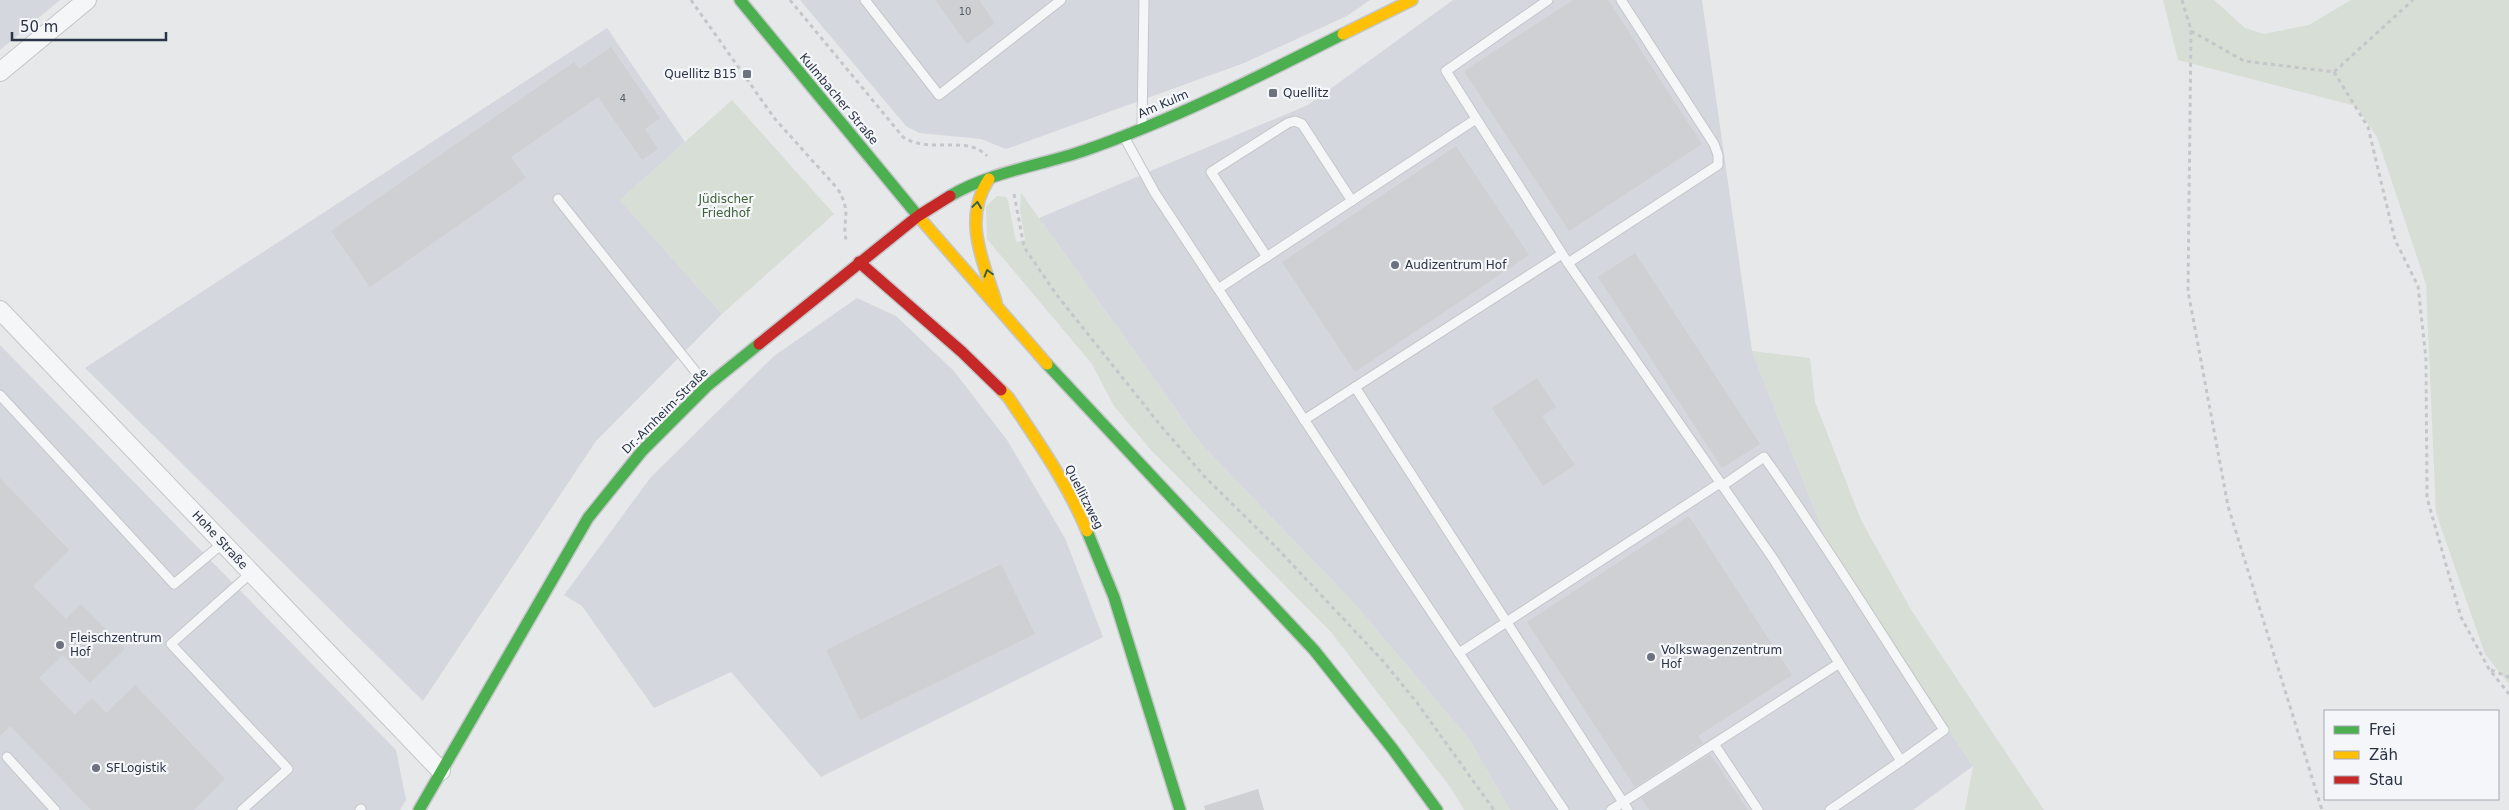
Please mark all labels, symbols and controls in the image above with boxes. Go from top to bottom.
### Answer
house number: 10 [959,6,971,17]
scale bar [12,10,166,42]
text: 50 m [20,18,58,36]
street label: Kulmbacher Straße [797,51,881,147]
place label: Quellitz B15 [664,67,737,81]
marker: Quellitz B15 [741,68,753,80]
place label: Quellitz [1283,86,1328,100]
street label: Am Kulm [1136,87,1190,121]
marker: Quellitz [1267,87,1279,99]
house number: 4 [620,93,626,104]
park label: Jüdischer Friedhof [698,192,753,220]
one-way arrow [971,201,982,209]
place label: Audizentrum Hof [1405,258,1507,272]
marker: Audizentrum Hof [1389,259,1401,271]
one-way arrow [983,269,994,277]
street label: Dr.-Arnheim-Straße [619,365,711,457]
street label: Quellitzweg [1062,463,1106,531]
street label: Hohe Straße [189,508,251,572]
place label: Fleischzentrum Hof [70,631,162,659]
marker: Fleischzentrum Hof [54,639,66,651]
place label: Volkswagenzentrum Hof [1661,643,1782,671]
marker: Volkswagenzentrum Hof [1645,651,1657,663]
legend [2324,710,2499,800]
text: Frei [2369,721,2396,739]
text: Zäh [2369,746,2398,764]
place label: SFLogistik [106,761,167,775]
marker: SFLogistik [90,762,102,774]
text: Stau [2369,771,2403,789]

